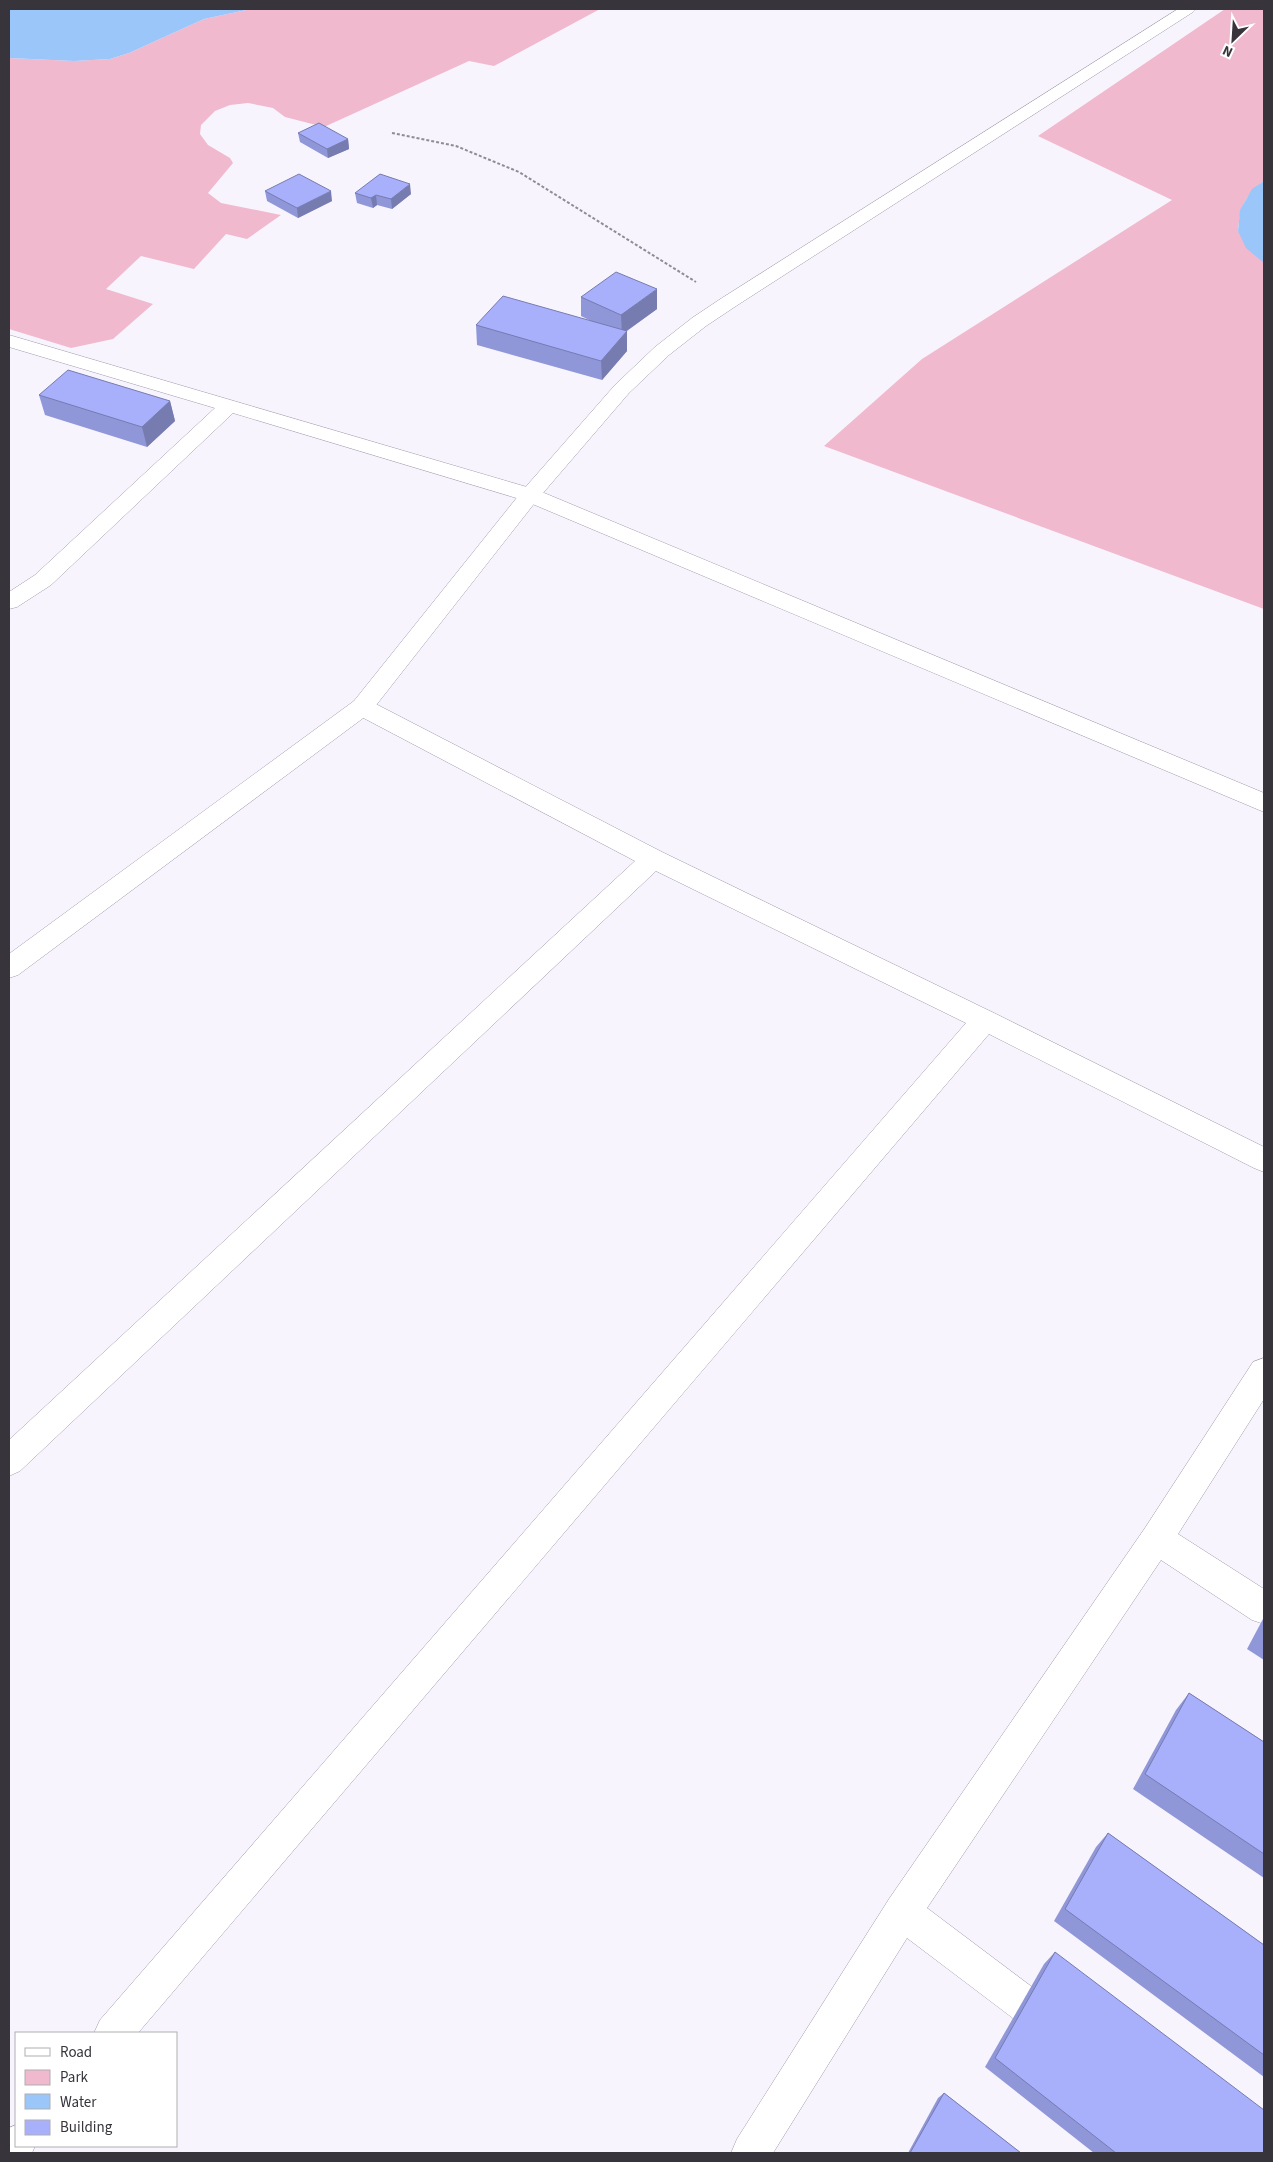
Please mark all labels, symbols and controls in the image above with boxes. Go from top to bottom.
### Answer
north arrow [1208,15,1258,65]
text: N [1219,40,1236,62]
legend [15,2032,178,2147]
text: Road [60,2042,92,2063]
text: Park [60,2067,89,2088]
text: Water [60,2092,97,2113]
text: Building [60,2117,113,2138]

